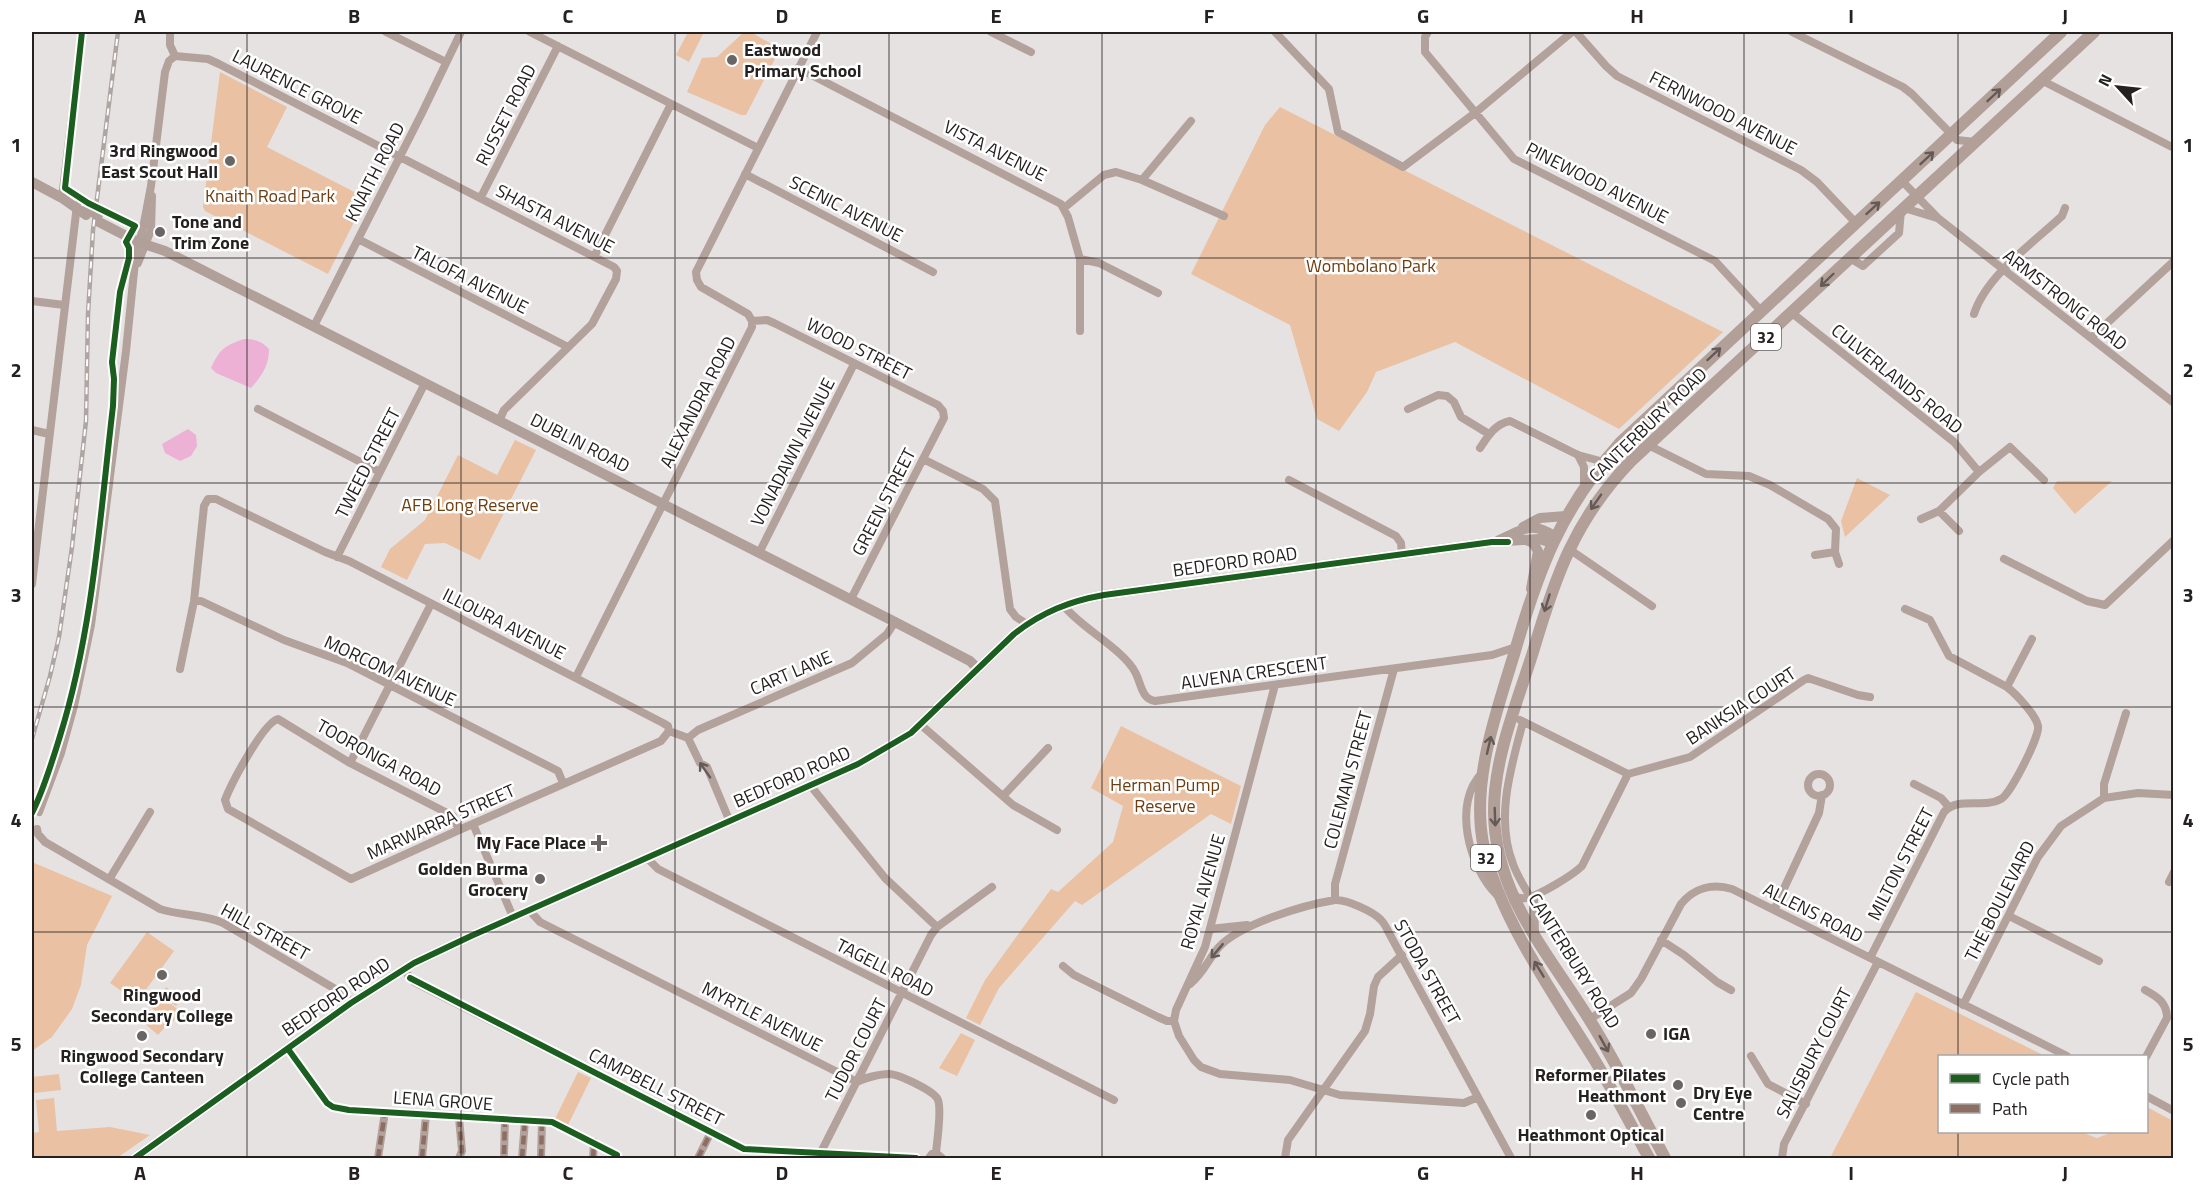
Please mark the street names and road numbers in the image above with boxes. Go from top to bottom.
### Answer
street label: LAURENCE GROVE [228,42,367,131]
street label: RUSSET ROAD [468,59,543,170]
street label: FERNWOOD AVENUE [1645,64,1802,161]
street label: VISTA AVENUE [939,113,1051,188]
street label: KNAITH ROAD [338,117,411,226]
street label: PINEWOOD AVENUE [1521,135,1673,230]
street label: SCENIC AVENUE [785,168,908,249]
street label: SHASTA AVENUE [491,177,619,260]
street label: TALOFA AVENUE [407,239,533,321]
street label: ARMSTRONG ROAD [1997,242,2133,357]
street label: WOOD STREET [802,310,917,387]
street label: CULVERLANDS ROAD [1826,317,1969,440]
road number: 32 [1751,324,1781,350]
street label: ALEXANDRA ROAD [653,331,742,472]
street label: CANTERBURY ROAD [1582,361,1713,488]
street label: VONADAWN AVENUE [743,373,842,531]
street label: TWEED STREET [328,402,407,523]
street label: DUBLIN ROAD [526,406,635,479]
street label: GREEN STREET [845,443,923,560]
street label: BEDFORD ROAD [1171,539,1299,584]
street label: ILLOURA AVENUE [438,581,570,666]
street label: MORCOM AVENUE [320,628,461,713]
street label: CART LANE [746,643,836,702]
street label: ALVENA CRESCENT [1179,649,1329,696]
street label: BANKSIA COURT [1680,660,1802,751]
street label: COLEMAN STREET [1316,707,1379,852]
street label: TOORONGA ROAD [312,712,447,803]
street label: BEDFORD ROAD [729,739,855,814]
street label: MARWARRA STREET [362,777,520,866]
street label: MILTON STREET [1861,802,1941,925]
street label: ROYAL AVENUE [1173,831,1232,953]
street label: THE BOULEVARD [1958,836,2042,966]
road number: 32 [1471,845,1501,871]
street label: ALLENS ROAD [1759,876,1868,949]
street label: CANTERBURY ROAD [1522,888,1627,1034]
street label: HILL STREET [216,896,315,967]
street label: STODA STREET [1387,914,1468,1030]
street label: TAGELL ROAD [832,931,939,1004]
street label: BEDFORD ROAD [276,950,395,1043]
street label: MYRTLE AVENUE [697,975,827,1059]
street label: SALISBURY COURT [1769,982,1858,1123]
street label: TUDOR COURT [818,993,893,1106]
street label: CAMPBELL STREET [584,1041,729,1132]
street label: LENA GROVE [392,1084,494,1117]

